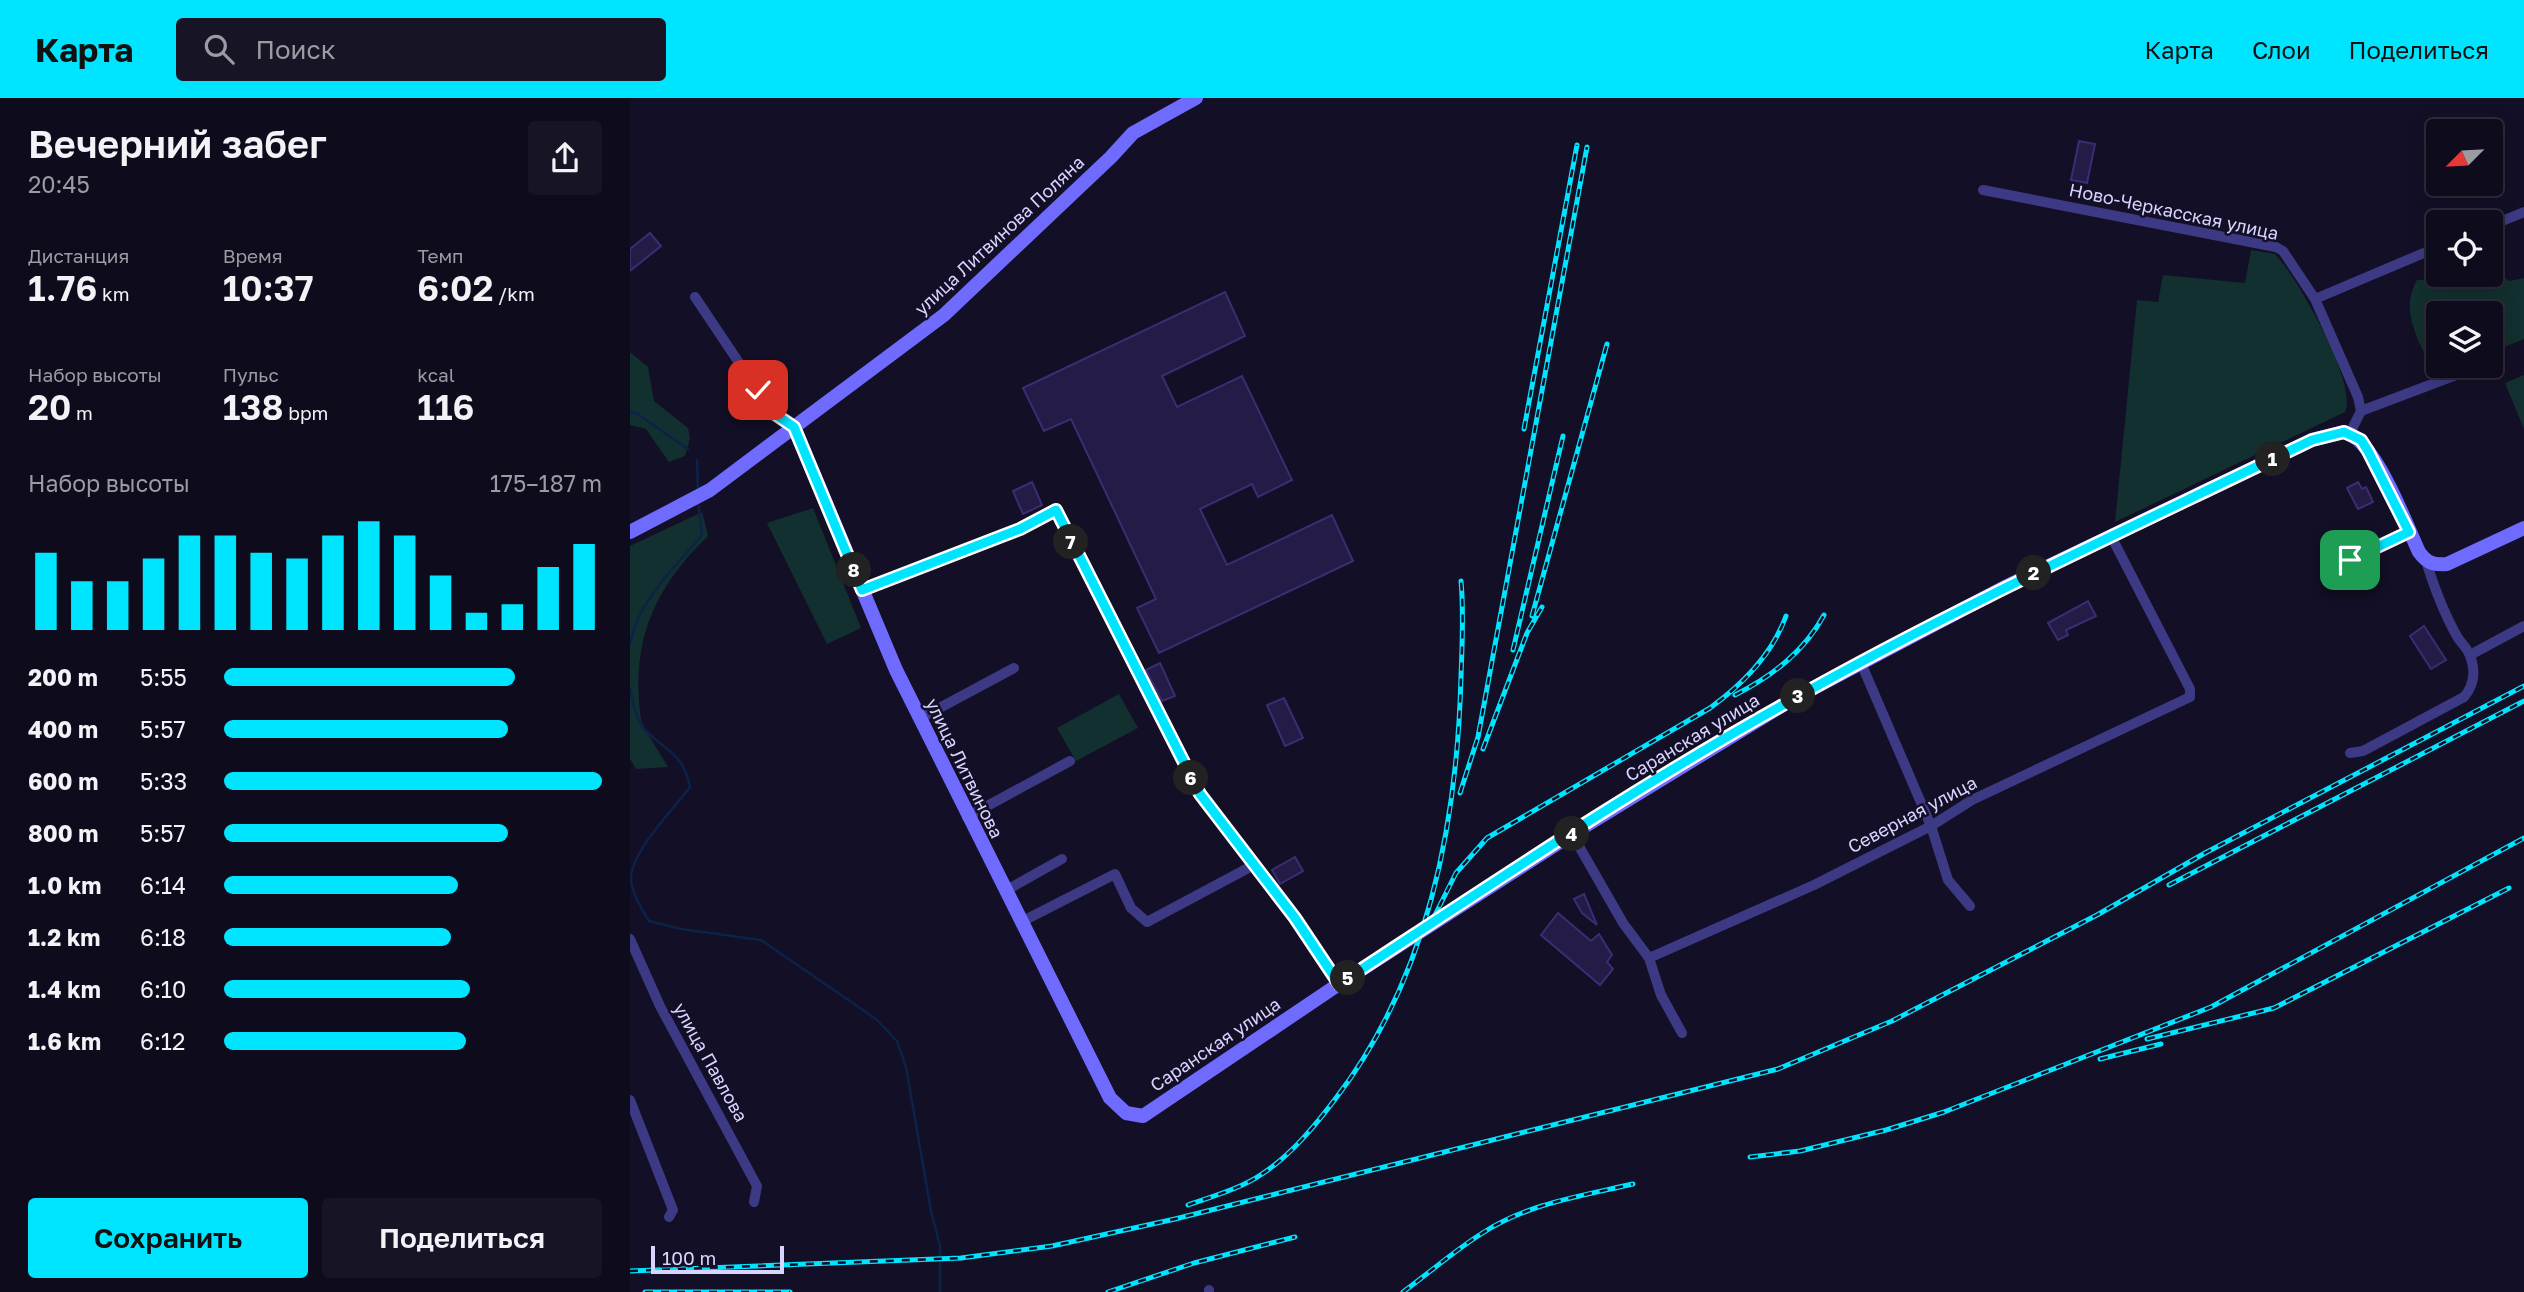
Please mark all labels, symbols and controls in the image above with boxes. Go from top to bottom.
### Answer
search box [176,18,666,81]
text: Карта [35,30,134,69]
icon: search [200,30,238,68]
text: Поиск [256,34,336,65]
text: Карта [2144,35,2214,64]
text: Слои [2252,35,2311,64]
text: Поделиться [2349,35,2489,64]
north arrow [2426,119,2502,196]
map controls [2426,119,2503,378]
text: Вечерний забег [28,121,327,166]
button: share [528,121,602,195]
street label: улица Литвинова Поляна [910,151,1088,319]
text: 20:45 [28,170,90,198]
street label: Ново-Черкасская улица [2067,178,2281,244]
button: locate [2426,210,2503,287]
text: Дистанция [28,244,129,267]
text: Время [223,244,283,267]
text: Темп [417,244,464,267]
text: 1.76 [28,267,97,309]
text: 10:37 [223,267,314,309]
text: 6:02 [417,267,493,309]
text: km [97,282,130,305]
text: /km [493,282,535,305]
button: layers [2426,301,2503,378]
pin [728,360,788,420]
text: Набор высоты [28,363,162,386]
text: Пульс [223,363,279,386]
text: kcal [417,363,455,386]
icon: check [739,371,777,409]
text: 20 [28,386,71,428]
text: 138 [223,386,283,428]
text: 116 [417,386,474,428]
text: m [71,401,93,424]
text: bpm [283,401,328,424]
pin: 1 [2256,442,2290,476]
text: 1 [2268,447,2277,470]
text: Набор высоты [28,469,190,497]
text: 175–187 m [490,469,602,497]
pin: 7 [1054,524,1088,560]
text: 7 [1065,530,1076,553]
pin [2320,530,2380,590]
icon: arrive [2331,541,2369,579]
pin: 8 [836,552,872,588]
pin: 2 [2016,556,2052,590]
text: 8 [847,558,860,581]
text: 2 [2028,561,2039,584]
text: 200 m [28,663,98,691]
text: 5:55 [140,663,187,691]
pin: 3 [1780,678,1816,714]
text: 3 [1792,684,1803,707]
street label: Саранская улица [1621,688,1763,786]
street label: улица Литвинова [922,694,1008,842]
text: 400 m [28,715,98,743]
text: 5:57 [140,715,186,743]
pin: 6 [1174,760,1208,796]
text: 6 [1184,766,1197,789]
text: 600 m [28,767,98,795]
text: 5:33 [140,767,187,795]
street label: Северная улица [1844,771,1980,857]
pin: 4 [1555,816,1590,852]
text: 800 m [28,819,99,847]
text: 5:57 [140,819,186,847]
text: 4 [1566,822,1577,845]
text: 1.0 km [28,871,101,899]
text: 6:14 [140,871,186,899]
text: 1.2 km [28,923,100,951]
text: 6:18 [140,923,186,951]
pin: 5 [1330,960,1366,996]
text: 5 [1342,966,1353,989]
text: 1.4 km [28,975,101,1003]
text: 6:10 [140,975,186,1003]
street label: Саранская улица [1146,992,1284,1096]
street label: улица Павлова [669,999,753,1125]
text: 1.6 km [28,1027,101,1055]
text: 6:12 [140,1027,185,1055]
button: Сохранить [28,1198,308,1278]
button: Поделиться [322,1198,602,1278]
scale bar [651,1243,784,1275]
text: 100 m [662,1246,716,1269]

